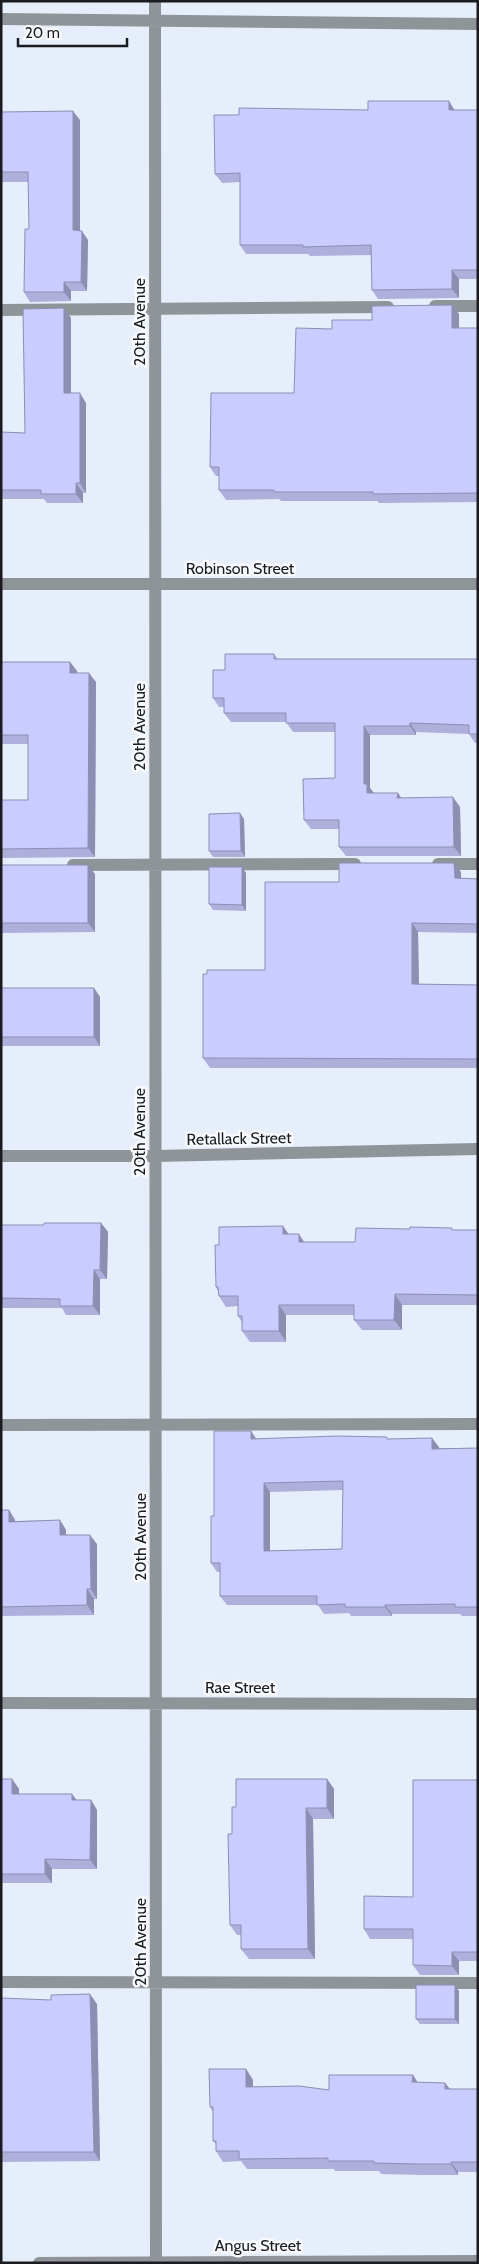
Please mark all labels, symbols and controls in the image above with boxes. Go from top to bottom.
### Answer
scale bar [18,15,126,47]
text: 20 m [25,24,60,42]
street label: 20th Avenue [130,278,149,366]
street label: Robinson Street [186,559,295,578]
street label: 20th Avenue [130,683,149,771]
street label: 20th Avenue [130,1088,149,1176]
street label: Retallack Street [186,1128,292,1149]
street label: 20th Avenue [131,1493,150,1581]
street label: Rae Street [205,1678,276,1697]
street label: 20th Avenue [131,1898,150,1986]
street label: Angus Street [215,2236,302,2255]

